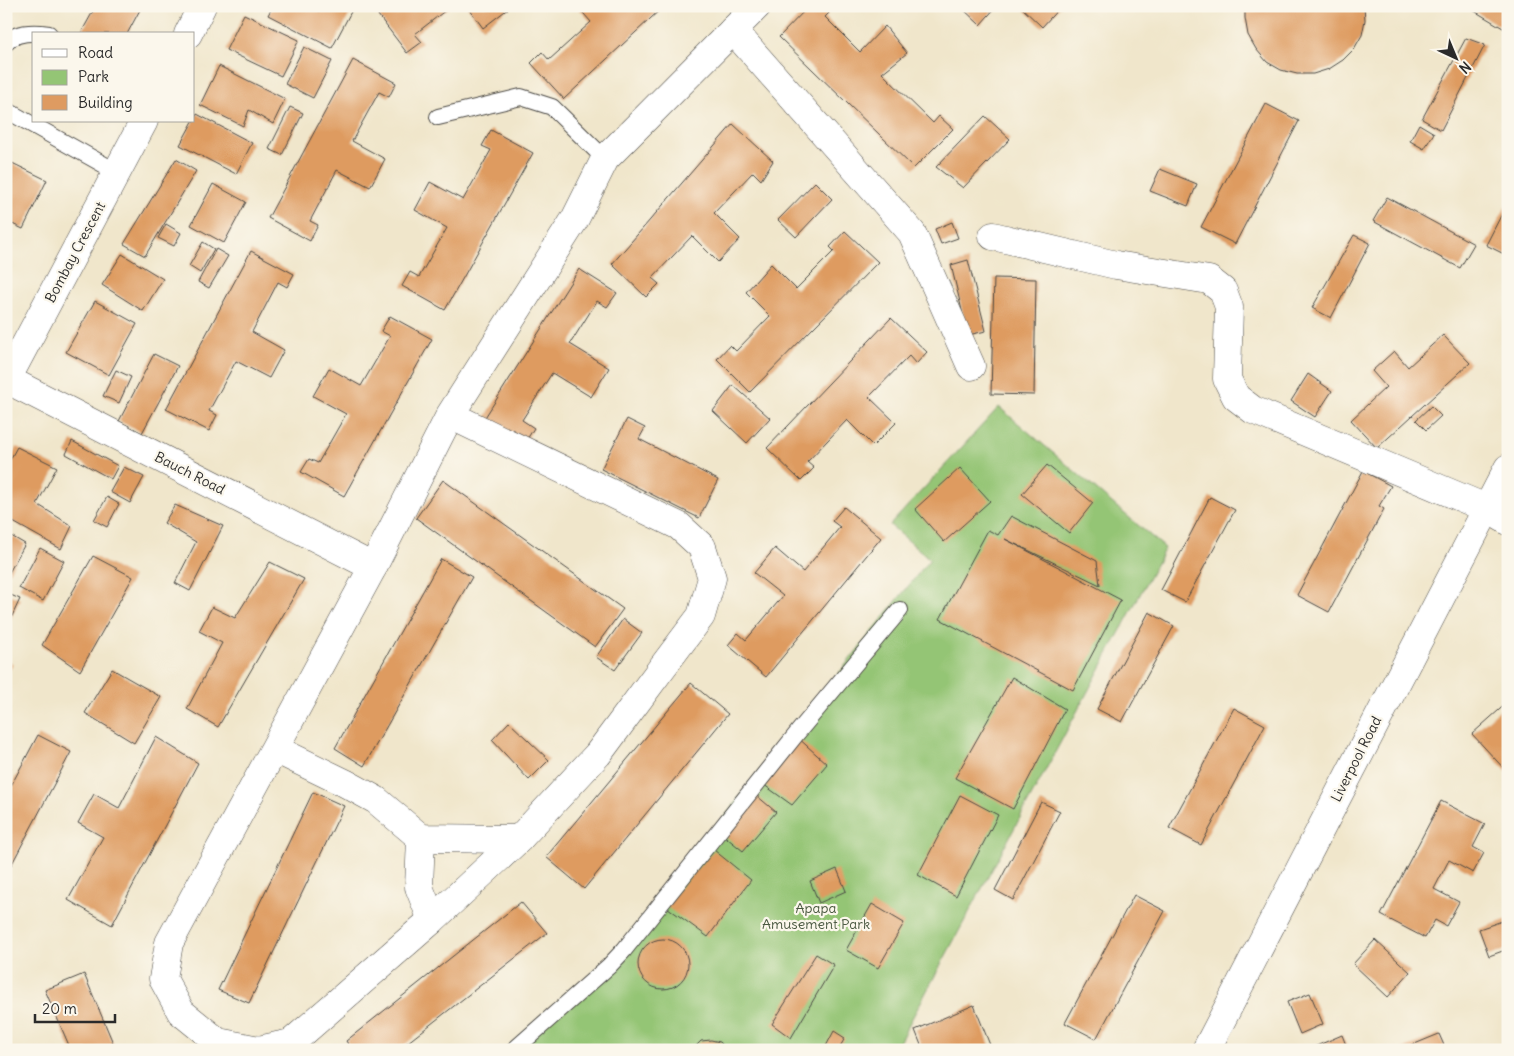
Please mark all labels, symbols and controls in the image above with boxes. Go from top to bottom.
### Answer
legend [32,32,195,122]
north arrow [1432,32,1482,82]
text: Road [78,43,113,62]
text: N [1455,58,1475,77]
text: Park [78,67,109,86]
text: Building [78,93,133,112]
street label: Bombay Crescent [41,198,109,306]
street label: Bauch Road [152,448,228,498]
street label: Liverpool Road [1327,713,1385,805]
park label: Apapa Amusement Park [762,899,870,933]
scale bar [35,991,115,1023]
text: 20 m [42,999,77,1018]

